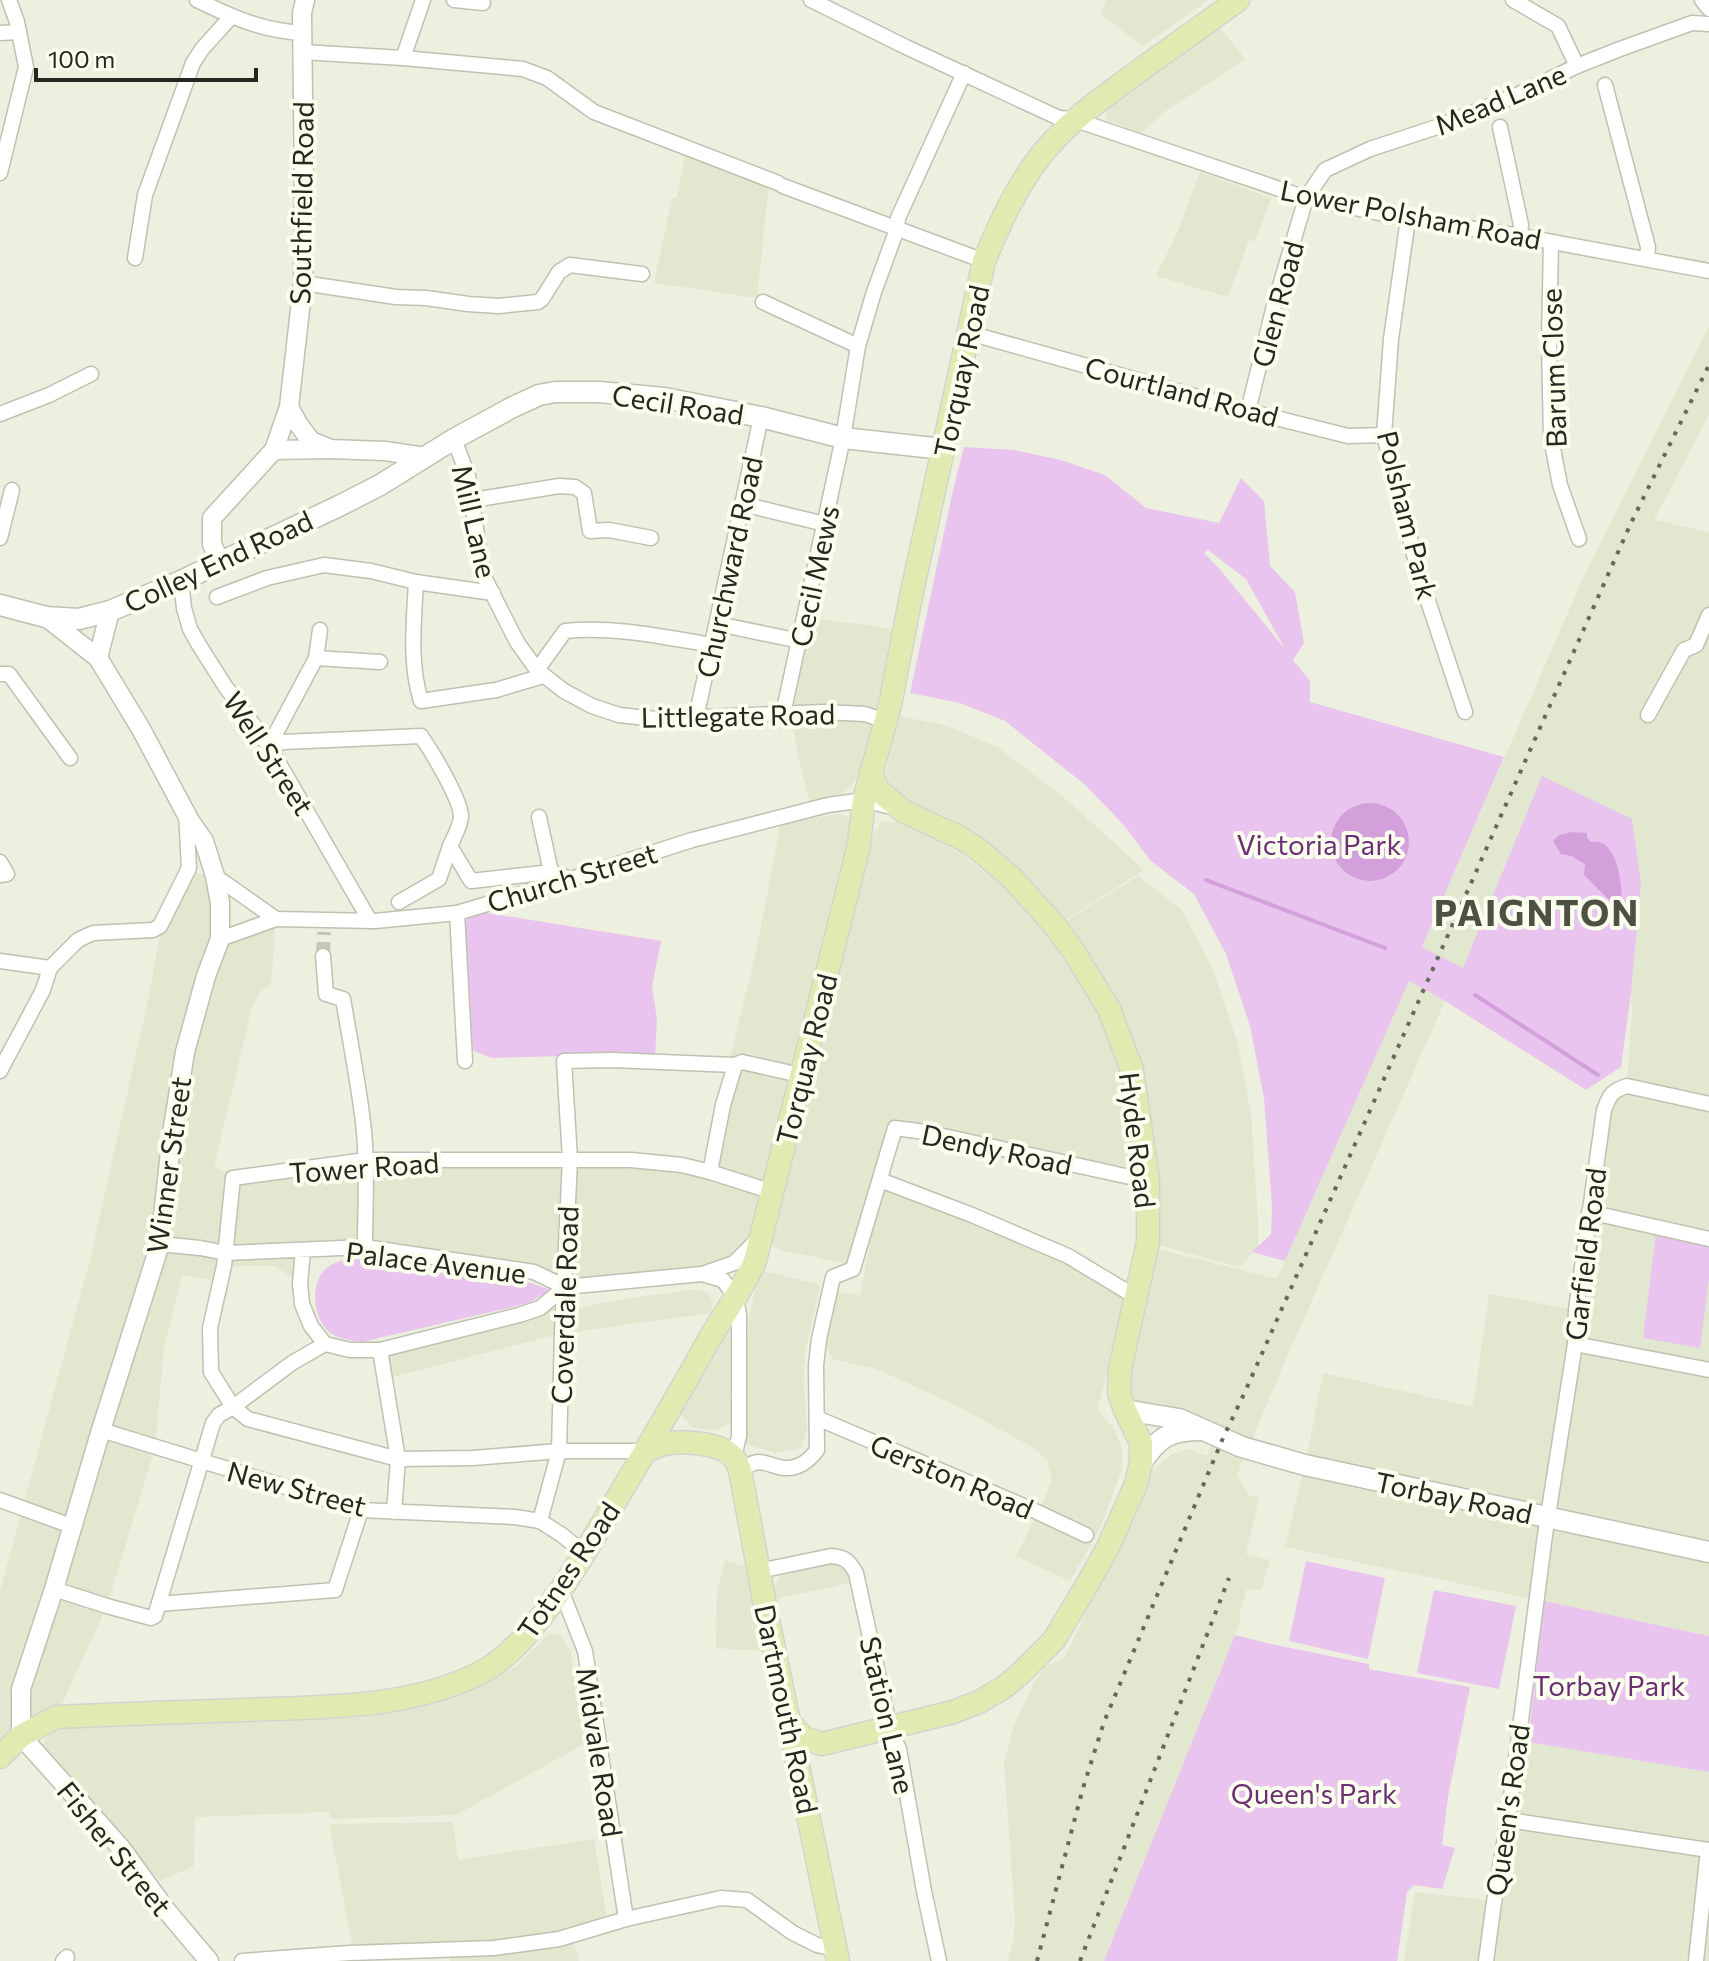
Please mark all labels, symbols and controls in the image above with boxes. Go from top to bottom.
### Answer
scale bar [36,32,256,82]
text: 100 m [48,44,115,73]
street label: Mead Lane [1429,56,1571,142]
street label: Southfield Road [282,101,320,305]
street label: Lower Polsham Road [1278,172,1544,256]
street label: Glen Road [1244,237,1310,371]
street label: Torquay Road [926,282,996,460]
street label: Barum Close [1533,288,1573,448]
street label: Courtland Road [1082,349,1282,433]
street label: Cecil Road [610,377,746,431]
street label: Polsham Park [1371,427,1445,603]
street label: Churchward Road [689,453,769,681]
street label: Mill Lane [445,461,505,581]
street label: Colley End Road [118,502,318,620]
street label: Cecil Mews [782,502,846,650]
street label: Well Street [217,685,321,821]
street label: Littlegate Road [640,696,836,734]
park label: Victoria Park [1236,827,1402,861]
street label: Church Street [483,835,661,919]
district label: PAIGNTON [1434,889,1640,933]
street label: Torquay Road [768,970,844,1148]
street label: Hyde Road [1113,1070,1163,1210]
street label: Winner Street [139,1074,197,1256]
street label: Dendy Road [919,1116,1075,1182]
street label: Tower Road [288,1145,440,1189]
street label: Garfield Road [1558,1166,1612,1342]
street label: Coverdale Road [544,1205,584,1405]
street label: Palace Avenue [344,1234,528,1290]
street label: Gerston Road [866,1426,1038,1526]
street label: New Street [224,1453,370,1523]
street label: Torbay Road [1372,1464,1536,1530]
street label: Totnes Road [510,1495,626,1645]
street label: Dartmouth Road [748,1601,826,1817]
street label: Station Lane [853,1633,923,1797]
street label: Midvale Road [570,1665,630,1839]
park label: Torbay Park [1532,1668,1686,1702]
street label: Queen's Road [1478,1722,1536,1898]
street label: Fisher Street [51,1774,179,1922]
park label: Queen's Park [1231,1776,1397,1810]

